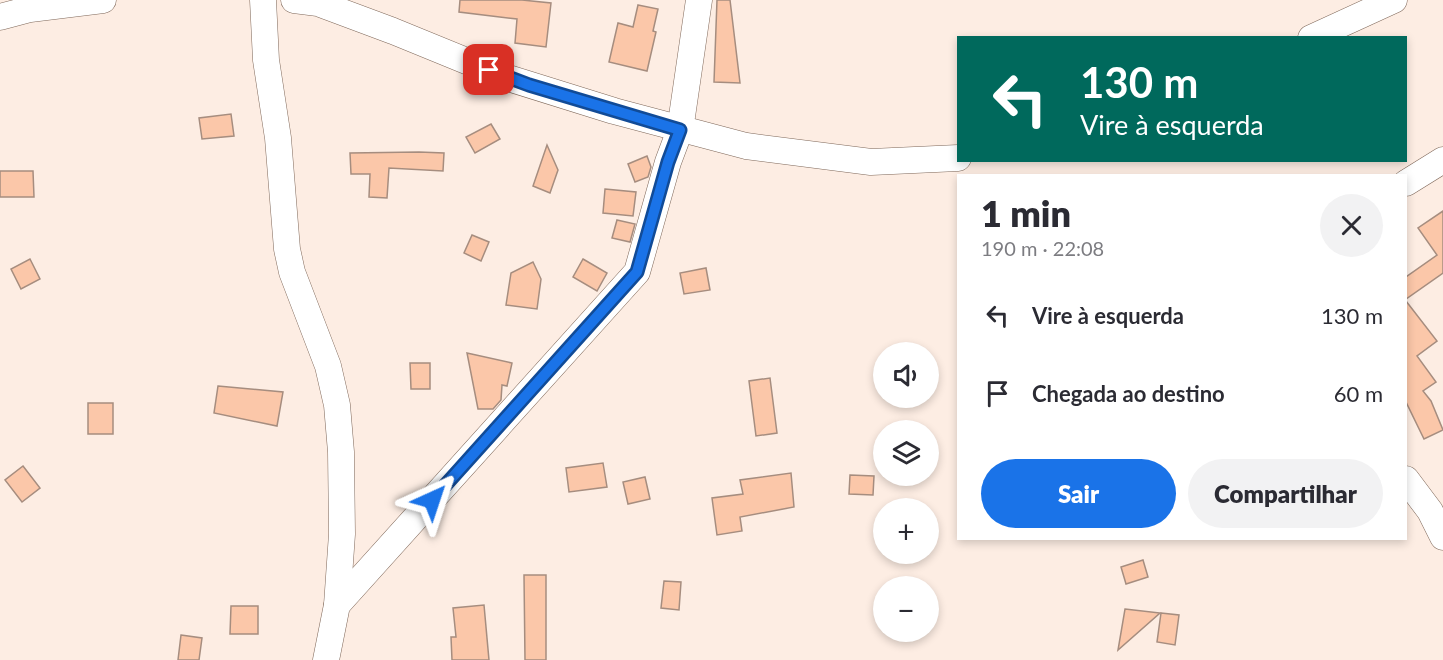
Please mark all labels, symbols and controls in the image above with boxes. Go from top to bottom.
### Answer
pin [463,44,514,95]
icon: arrive [472,53,505,86]
text: 130 m [1080,57,1198,107]
icon: left [981,60,1059,138]
text: Vire à esquerda [1080,108,1264,141]
text: 1 min [981,191,1071,235]
button: close [1320,194,1383,257]
text: 190 m · 22:08 [981,236,1104,260]
icon: left [981,299,1014,332]
text: Vire à esquerda [1032,302,1184,329]
text: 130 m [1321,302,1383,329]
map controls [873,342,939,642]
button: sound [873,342,939,408]
icon: arrive [981,377,1014,410]
text: Chegada ao destino [1032,380,1225,407]
text: 60 m [1334,380,1383,407]
button: layers [873,420,939,486]
button: Sair [981,459,1176,528]
button: Compartilhar [1188,459,1383,528]
position arrow [400,468,464,532]
button: + [873,498,939,564]
button: − [873,576,939,642]

